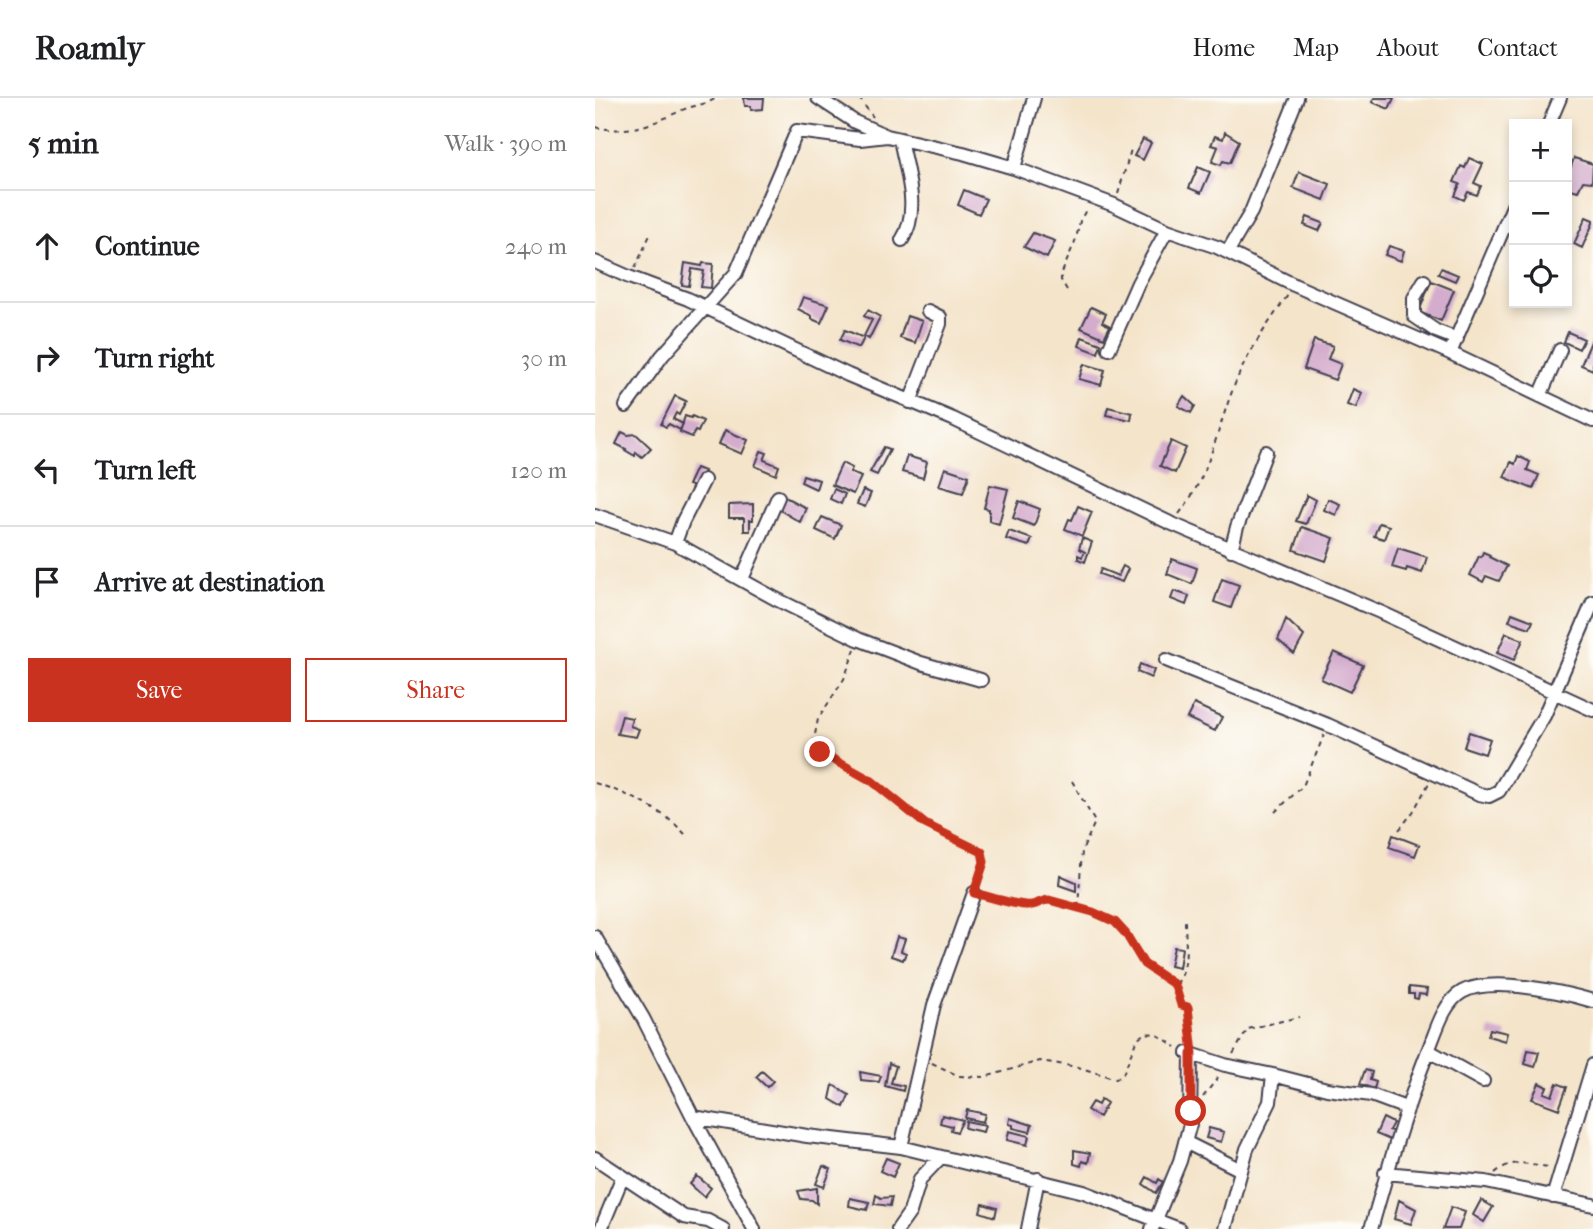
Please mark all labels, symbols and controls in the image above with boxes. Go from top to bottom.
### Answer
text: Roamly [35,29,144,68]
text: Home [1193,34,1255,62]
text: Map [1293,34,1339,62]
text: About [1377,34,1439,62]
text: Contact [1477,34,1558,62]
map controls [1509,119,1572,308]
button: + [1509,119,1572,182]
text: 5 min [28,126,99,161]
text: Walk · 390 m [444,130,567,157]
button: − [1509,182,1572,245]
icon: ahead [28,227,66,265]
text: Continue [95,231,200,262]
text: 240 m [505,233,567,260]
button: locate [1509,245,1572,308]
icon: right [28,339,66,377]
text: Turn right [95,343,215,374]
text: 30 m [521,345,567,372]
icon: left [28,451,66,489]
text: Turn left [95,455,196,486]
text: 120 m [510,457,567,484]
icon: arrive [28,563,66,601]
text: Arrive at destination [95,567,325,598]
button: Save [28,658,291,722]
button: Share [305,658,567,722]
route end [804,736,835,767]
route start [1175,1095,1206,1126]

